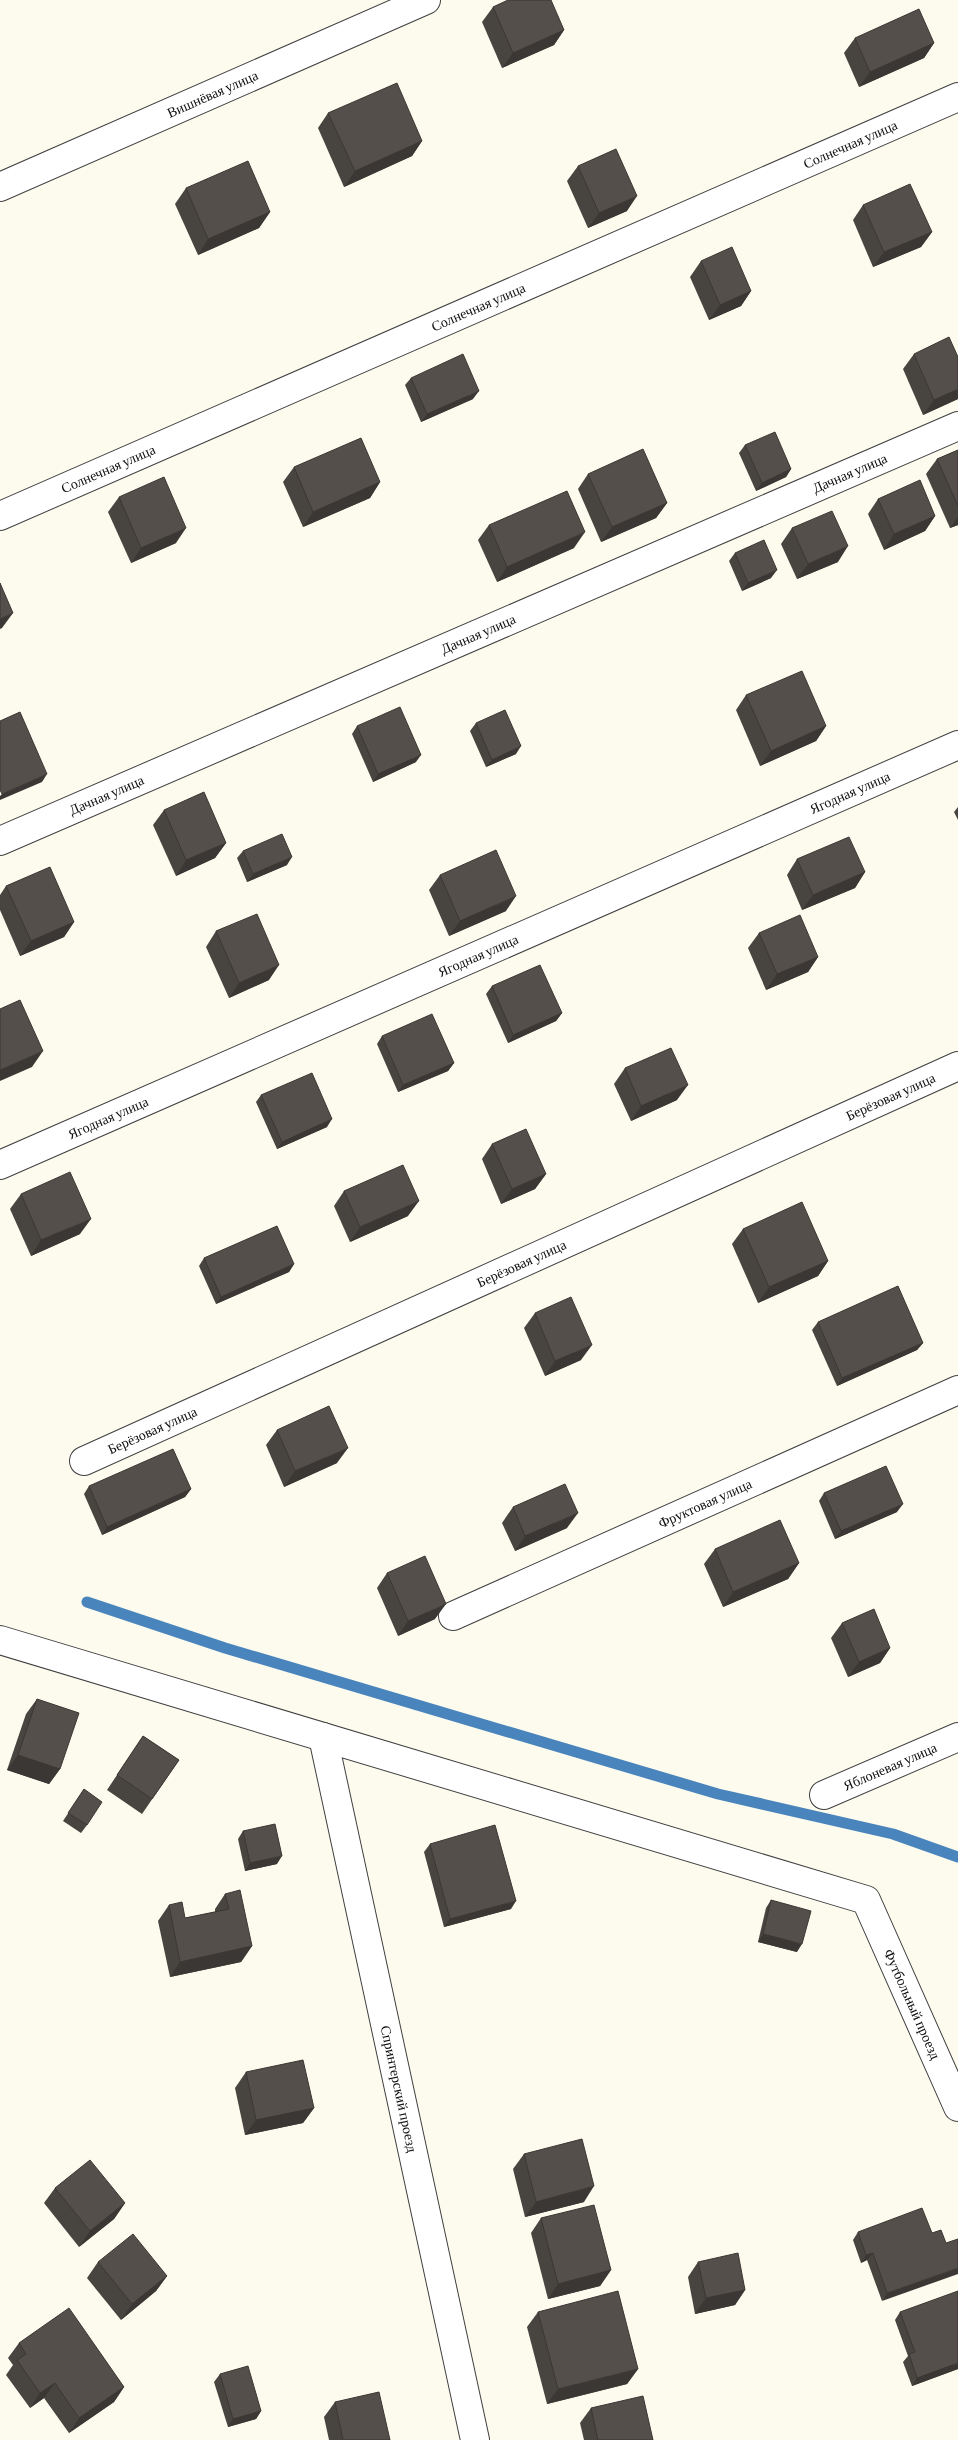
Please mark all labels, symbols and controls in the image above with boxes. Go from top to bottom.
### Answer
street label: Вишнёвая улица [164,66,261,121]
street label: Солнечная улица [801,116,900,172]
street label: Солнечная улица [429,279,528,334]
street label: Солнечная улица [59,441,158,496]
street label: Дачная улица [810,449,890,496]
street label: Дачная улица [438,610,519,657]
street label: Ягодная улица [807,768,893,817]
street label: Дачная улица [67,771,147,818]
street label: Ягодная улица [436,931,521,980]
street label: Берёзовая улица [843,1069,938,1124]
street label: Ягодная улица [66,1093,151,1142]
street label: Берёзовая улица [474,1236,569,1290]
street label: Берёзовая улица [105,1403,200,1457]
street label: Фруктовая улица [656,1475,755,1531]
street label: Яблоневая улица [841,1739,940,1794]
street label: Футбольный проезд [881,1946,944,2062]
street label: Спринтерский проезд [378,2024,421,2154]

